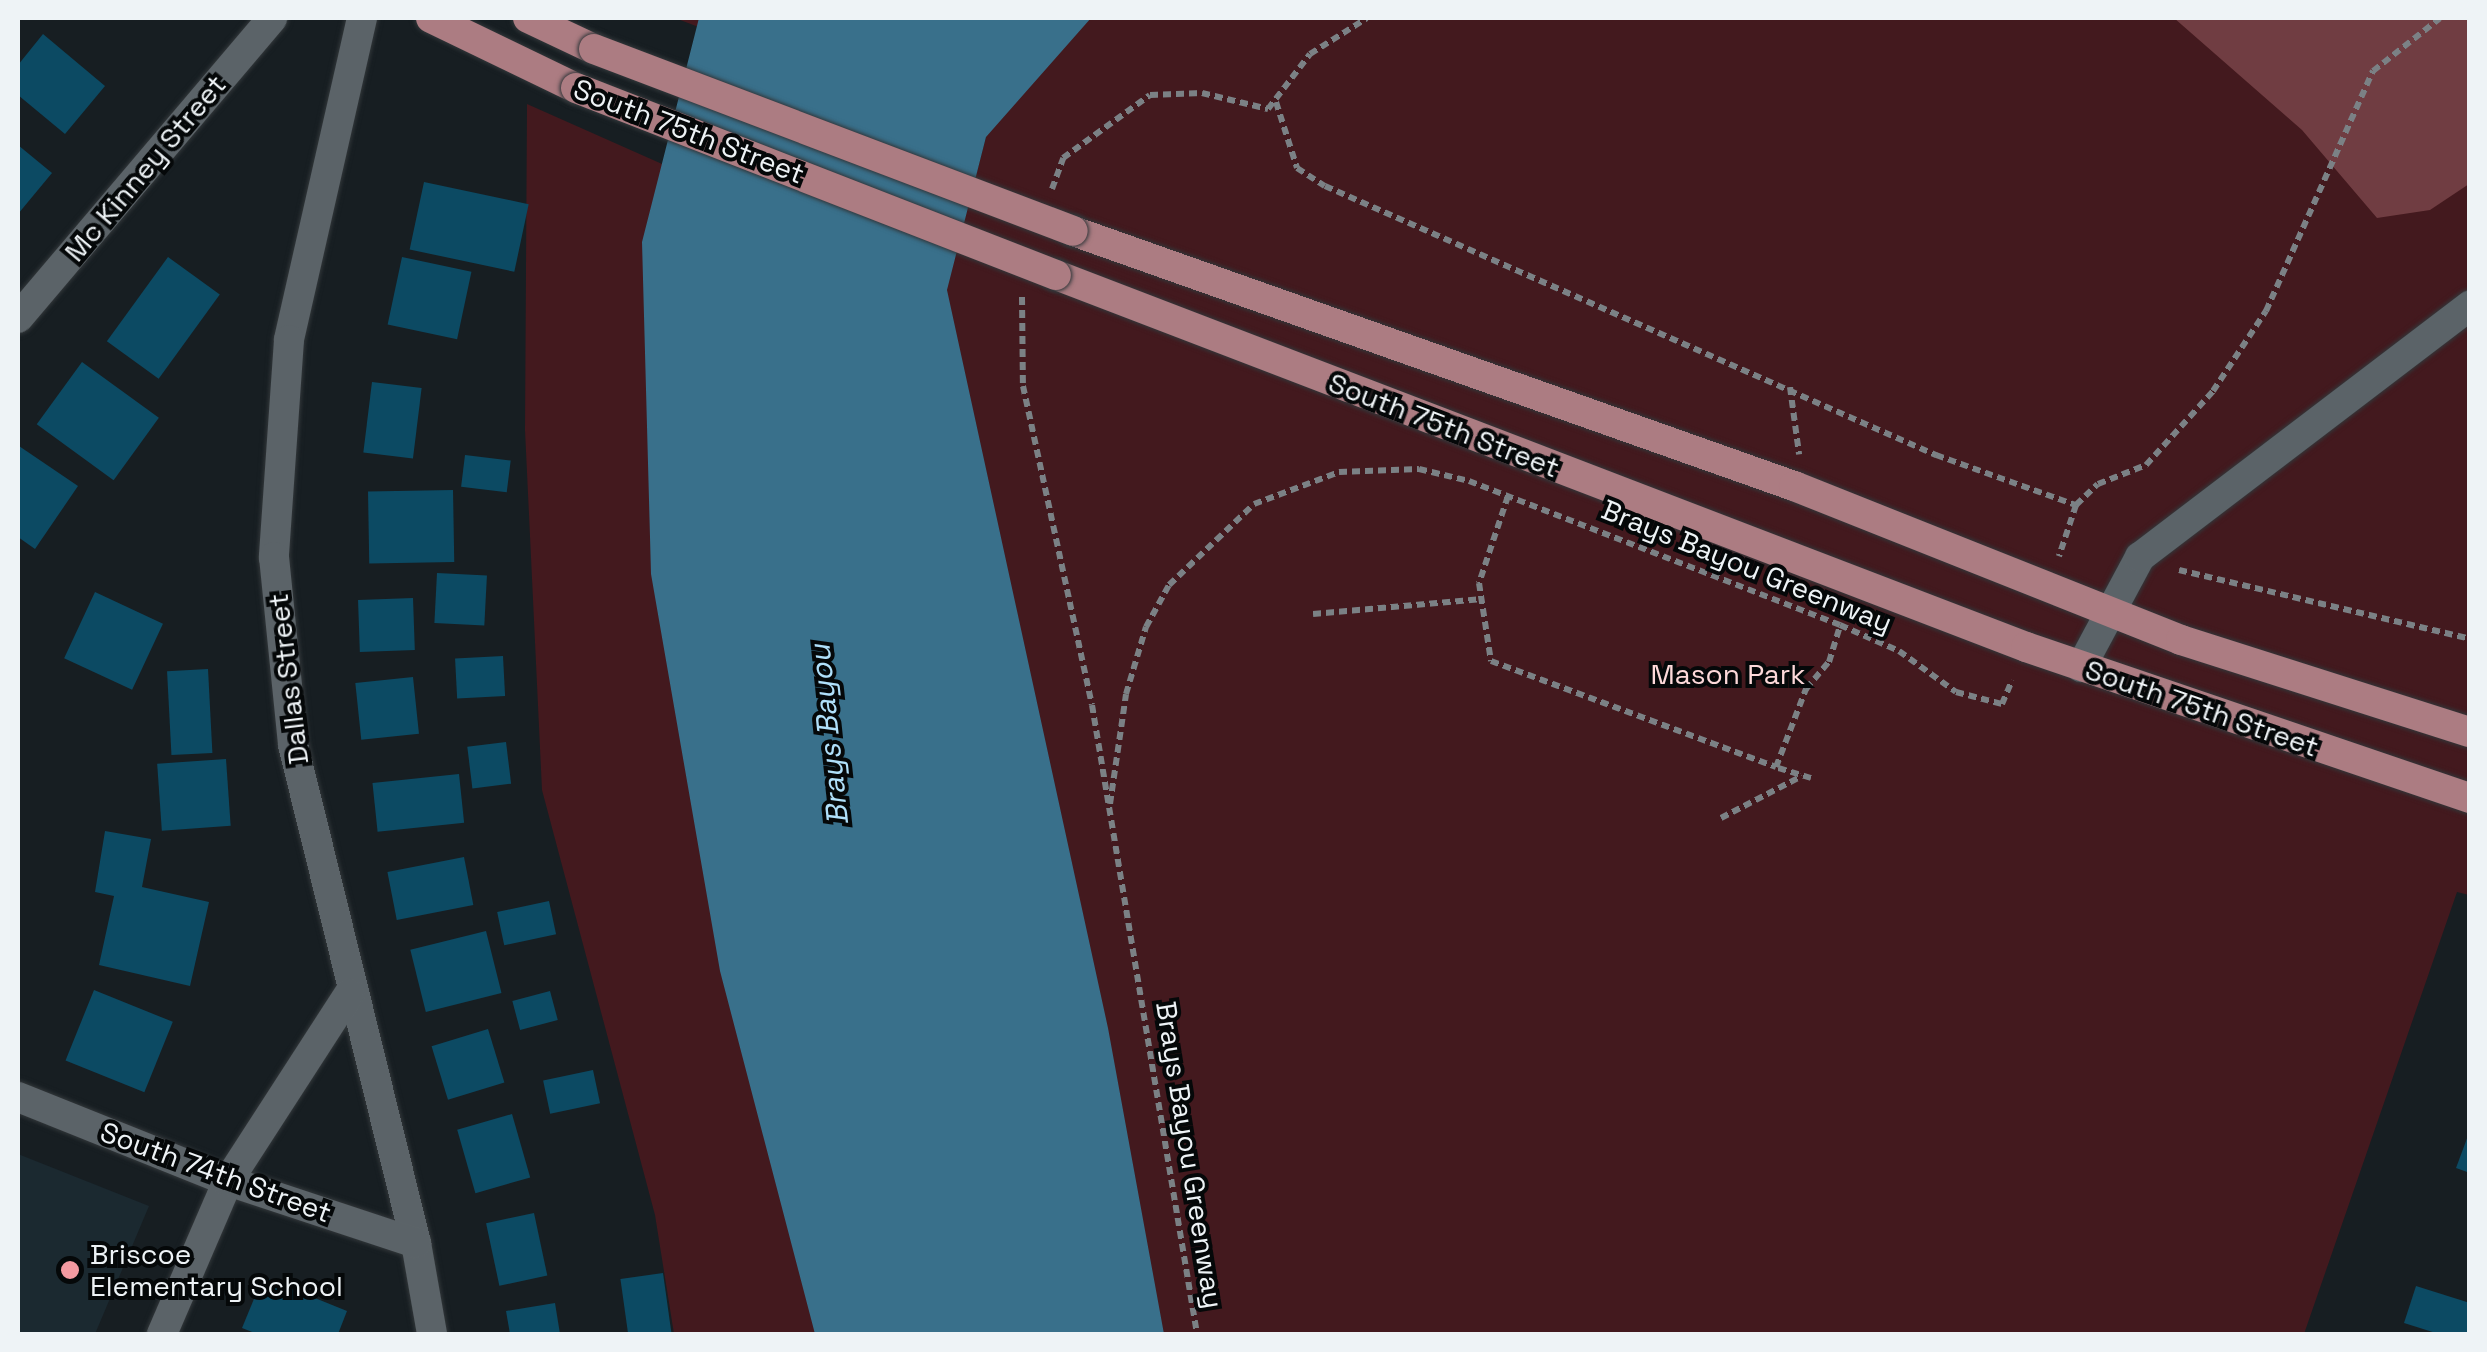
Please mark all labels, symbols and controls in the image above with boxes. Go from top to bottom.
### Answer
street label: Mc Kinney Street [57,68,233,268]
street label: South 75th Street [569,72,809,190]
street label: South 75th Street [1324,366,1564,484]
street label: Brays Bayou Greenway [1597,492,1897,640]
street label: Dallas Street [261,592,315,766]
water label: Brays Bayou [802,643,856,827]
street label: South 75th Street [2081,652,2323,764]
park label: Mason Park [1651,657,1805,691]
street label: Brays Bayou Greenway [1149,999,1231,1311]
street label: South 74th Street [96,1115,336,1229]
place label: Briscoe Elementary School [90,1237,343,1303]
marker: Briscoe Elementary School [59,1259,81,1281]

